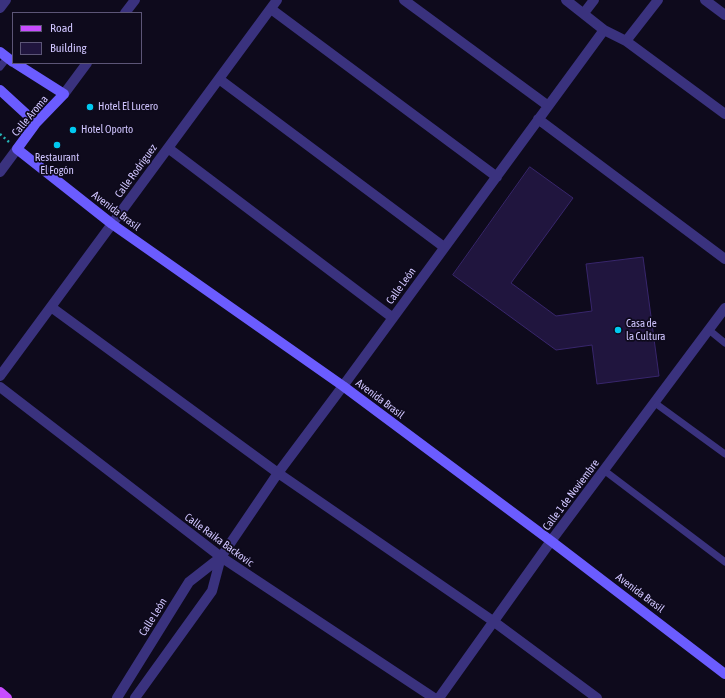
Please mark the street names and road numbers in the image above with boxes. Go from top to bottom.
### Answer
street label: Calle Aroma [9,93,51,139]
street label: Calle Rodriguez [112,142,160,200]
street label: Avenida Brasil [89,189,143,233]
street label: Calle León [383,265,419,307]
street label: Avenida Brasil [353,377,407,421]
street label: Calle 1 de Noviembre [540,457,602,533]
street label: Calle Raika Backovic [182,511,256,569]
street label: Avenida Brasil [613,571,667,615]
street label: Calle León [136,596,170,638]

